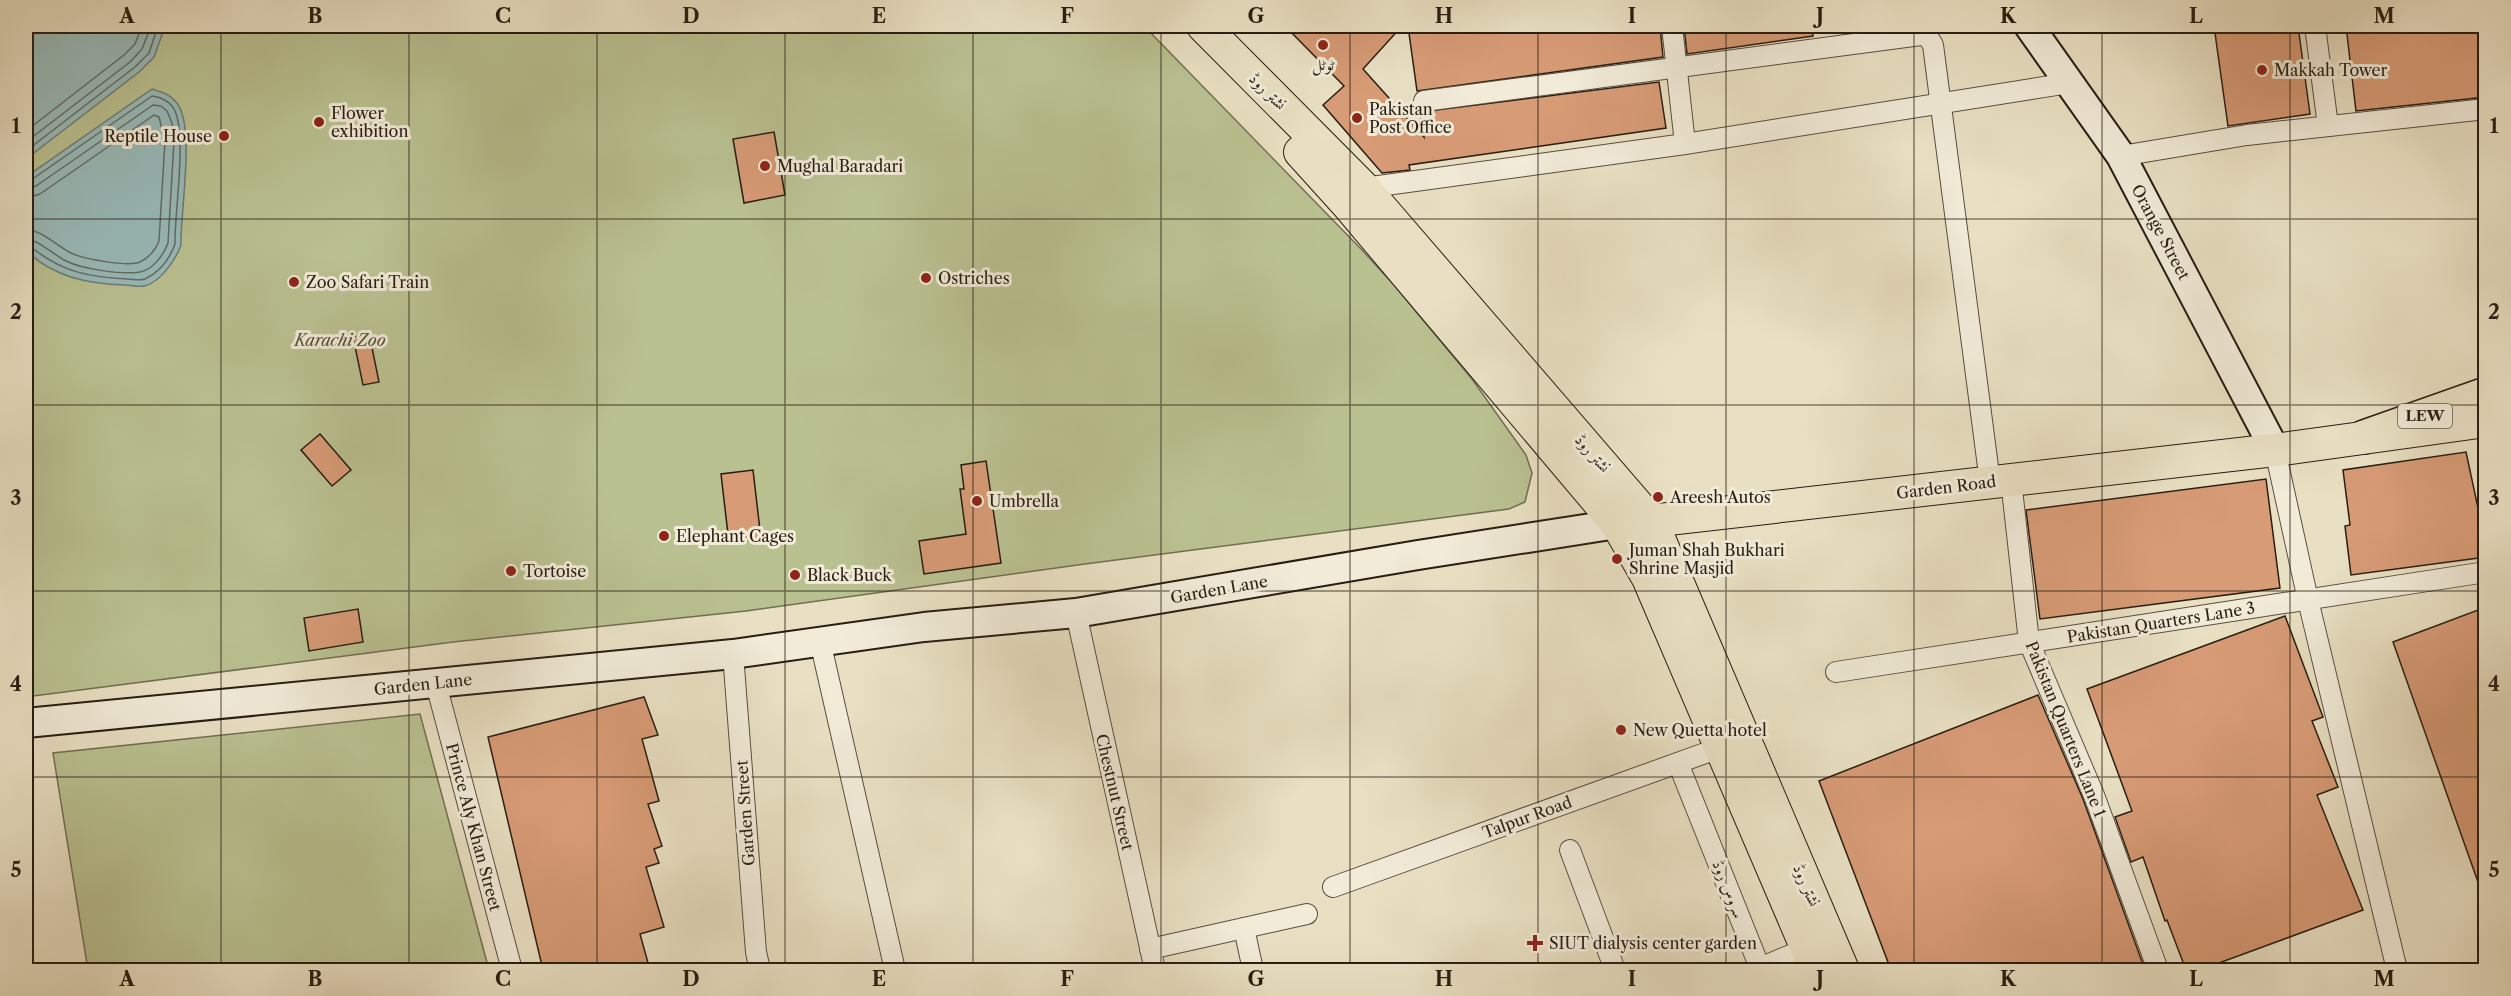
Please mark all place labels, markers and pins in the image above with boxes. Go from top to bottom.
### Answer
marker: ٹوٹل [1316,38,1330,52]
place label: ٹوٹل [1312,54,1335,76]
place label: Makkah Tower [2274,60,2388,80]
marker: Makkah Tower [2255,63,2269,77]
place label: Pakistan Post Office [1369,99,1452,137]
place label: Flower exhibition [331,103,408,141]
marker: Pakistan Post Office [1350,111,1364,125]
marker: Flower exhibition [312,115,326,129]
place label: Reptile House [104,126,212,146]
marker: Reptile House [217,129,231,143]
place label: Mughal Baradari [777,156,903,176]
marker: Mughal Baradari [758,159,772,173]
place label: Ostriches [938,268,1010,288]
marker: Ostriches [919,271,933,285]
place label: Zoo Safari Train [306,272,429,292]
marker: Zoo Safari Train [287,275,301,289]
place label: Areesh Autos [1669,487,1771,507]
marker: Areesh Autos [1651,490,1665,504]
place label: Umbrella [989,491,1059,511]
marker: Umbrella [970,494,984,508]
place label: Elephant Cages [676,526,794,546]
marker: Elephant Cages [657,529,671,543]
place label: Juman Shah Bukhari Shrine Masjid [1626,540,1785,578]
marker: Juman Shah Bukhari Shrine Masjid [1610,552,1624,566]
place label: Tortoise [523,561,586,581]
marker: Tortoise [504,564,518,578]
place label: Black Buck [807,565,892,585]
marker: Black Buck [788,568,802,582]
place label: New Quetta hotel [1633,720,1767,740]
marker: New Quetta hotel [1614,723,1628,737]
place label: SIUT dialysis center garden [1549,933,1757,953]
marker: SIUT dialysis center garden [1526,934,1544,952]

